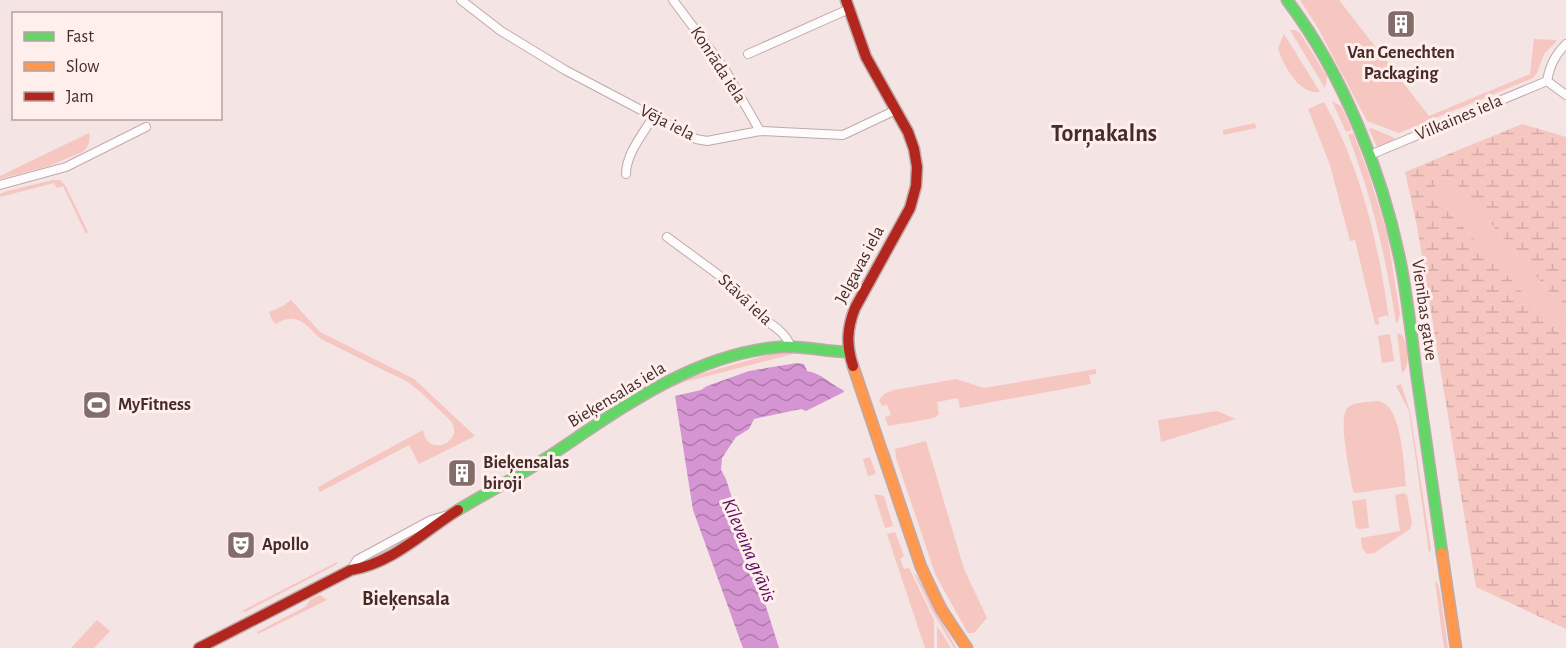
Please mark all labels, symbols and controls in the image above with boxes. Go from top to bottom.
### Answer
building icon: Van Genechten Packaging [1385,8,1417,40]
legend [12,12,222,120]
street label: Konrāda iela [687,24,749,106]
text: Fast [66,28,94,46]
place label: Van Genechten Packaging [1347,44,1455,83]
text: Slow [66,58,99,76]
text: Jam [66,88,94,106]
street label: Vilkaines iela [1413,92,1505,144]
street label: Vēja iela [637,102,697,144]
district label: Torņakalns [1051,122,1157,148]
street label: Jelgavas iela [832,223,888,307]
street label: Vienības gatve [1408,258,1440,362]
street label: Stāvā iela [715,271,775,329]
street label: Bieķensalas iela [565,359,670,432]
sports icon: MyFitness [81,389,113,421]
place label: MyFitness [118,396,191,414]
place label: Bieķensalas biroji [483,454,569,493]
building icon: Bieķensalas biroji [446,457,478,489]
water label: Kīleveina grāvis [718,495,780,605]
theatre icon: Apollo [225,529,257,561]
place label: Apollo [262,536,309,554]
district label: Bieķensala [362,589,450,611]

